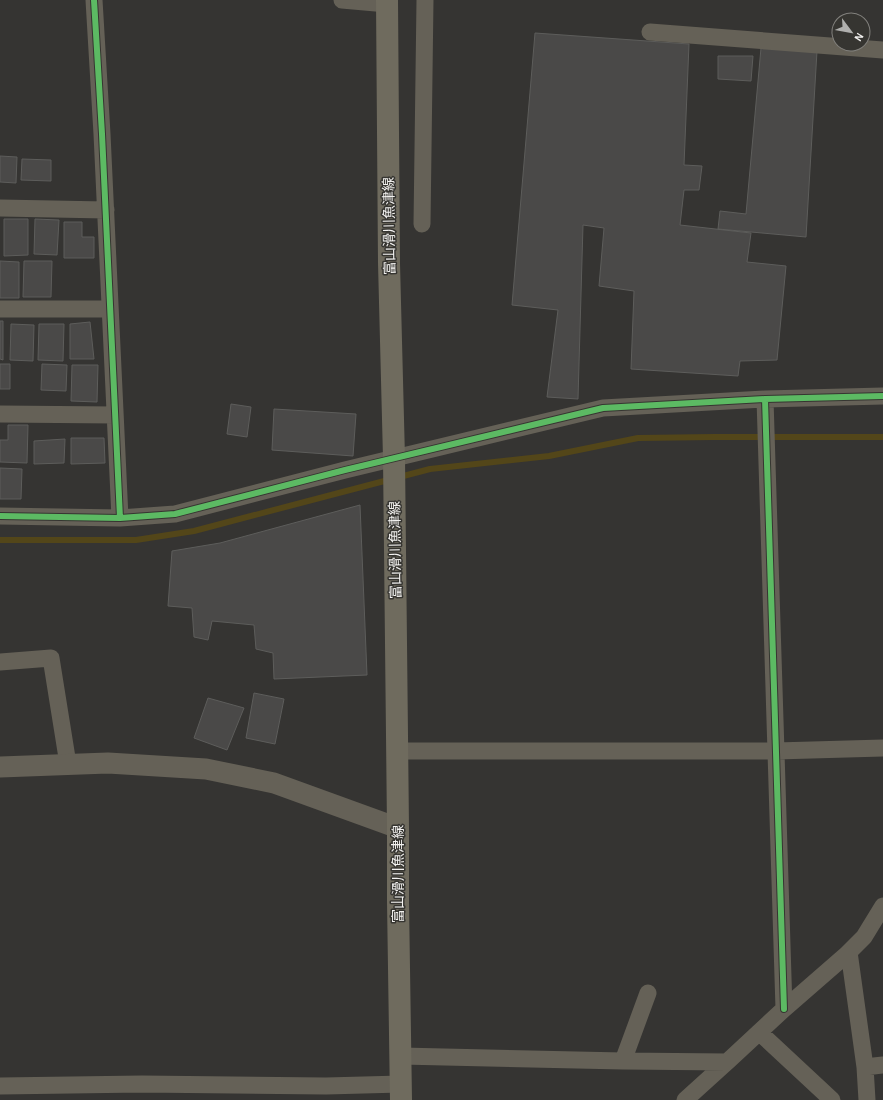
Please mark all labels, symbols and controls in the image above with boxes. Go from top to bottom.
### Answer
north arrow [831,12,871,52]
text: N [852,31,866,43]
street label: 富山滑川魚津線 [381,177,398,275]
street label: 富山滑川魚津線 [387,501,404,599]
street label: 富山滑川魚津線 [391,825,406,923]

